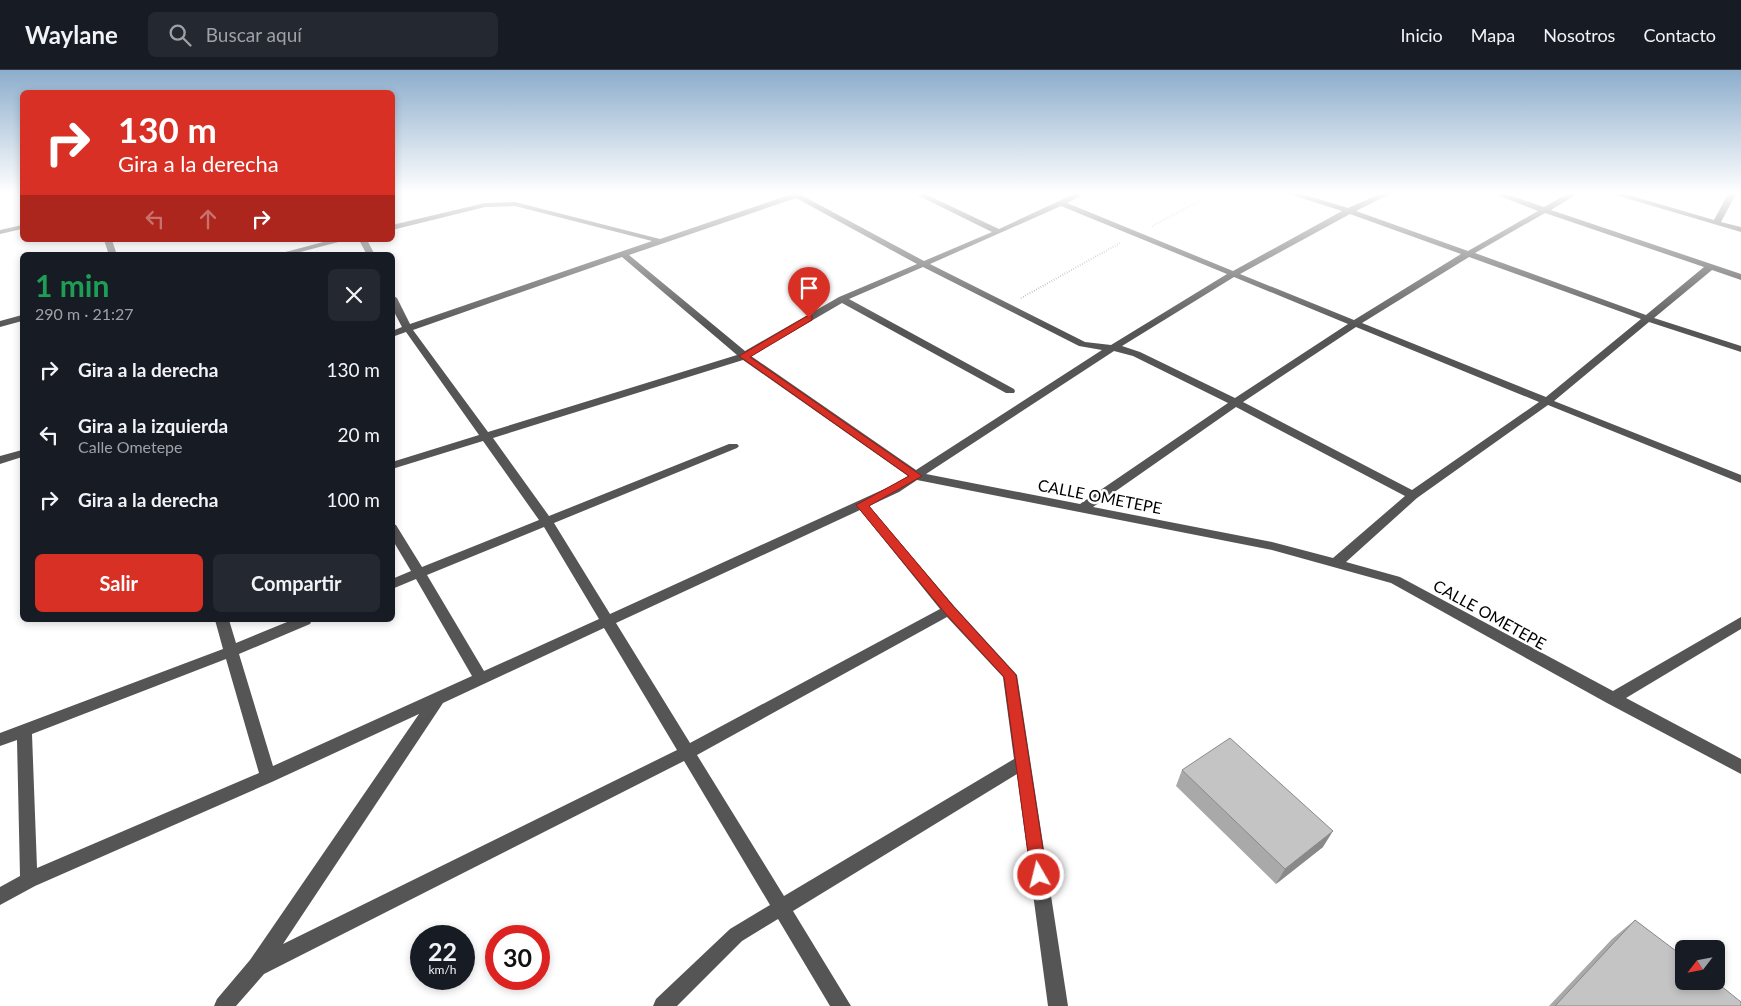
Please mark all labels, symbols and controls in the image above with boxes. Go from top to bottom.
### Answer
search box [148,12,498,57]
text: Waylane [25,20,118,49]
icon: search [166,21,194,49]
text: Buscar aquí [206,23,302,46]
text: Inicio [1400,24,1443,46]
text: Mapa [1471,24,1515,46]
text: Nosotros [1543,24,1615,46]
text: Contacto [1643,24,1716,46]
text: 130 m [118,108,217,150]
icon: right [35,110,100,175]
text: Gira a la derecha [118,150,279,177]
icon: left [141,205,169,233]
icon: ahead [194,205,222,233]
icon: right [247,205,275,233]
text: 1 min [35,267,109,303]
pin [788,267,830,318]
button: close [328,269,380,321]
icon: arrive [795,274,823,302]
text: 290 m · 21:27 [35,304,134,323]
icon: right [35,356,63,384]
text: Gira a la derecha [78,358,218,381]
text: 130 m [326,358,380,381]
text: Gira a la izquierda [78,414,228,437]
icon: left [35,421,63,449]
text: 20 m [337,423,380,446]
text: Calle Ometepe [78,437,183,456]
street label: CALLE OMETEPE [1036,475,1164,517]
icon: right [35,486,63,514]
text: Gira a la derecha [78,488,218,511]
text: 100 m [326,488,380,511]
button: Salir [35,554,203,612]
button: Compartir [213,554,380,612]
street label: CALLE OMETEPE [1430,575,1550,653]
position arrow [1012,848,1064,900]
speed limit sign: 30 [485,925,550,990]
text: 22 [428,936,457,966]
north arrow [1675,940,1725,990]
map controls [1675,940,1725,990]
text: km/h [428,962,457,977]

